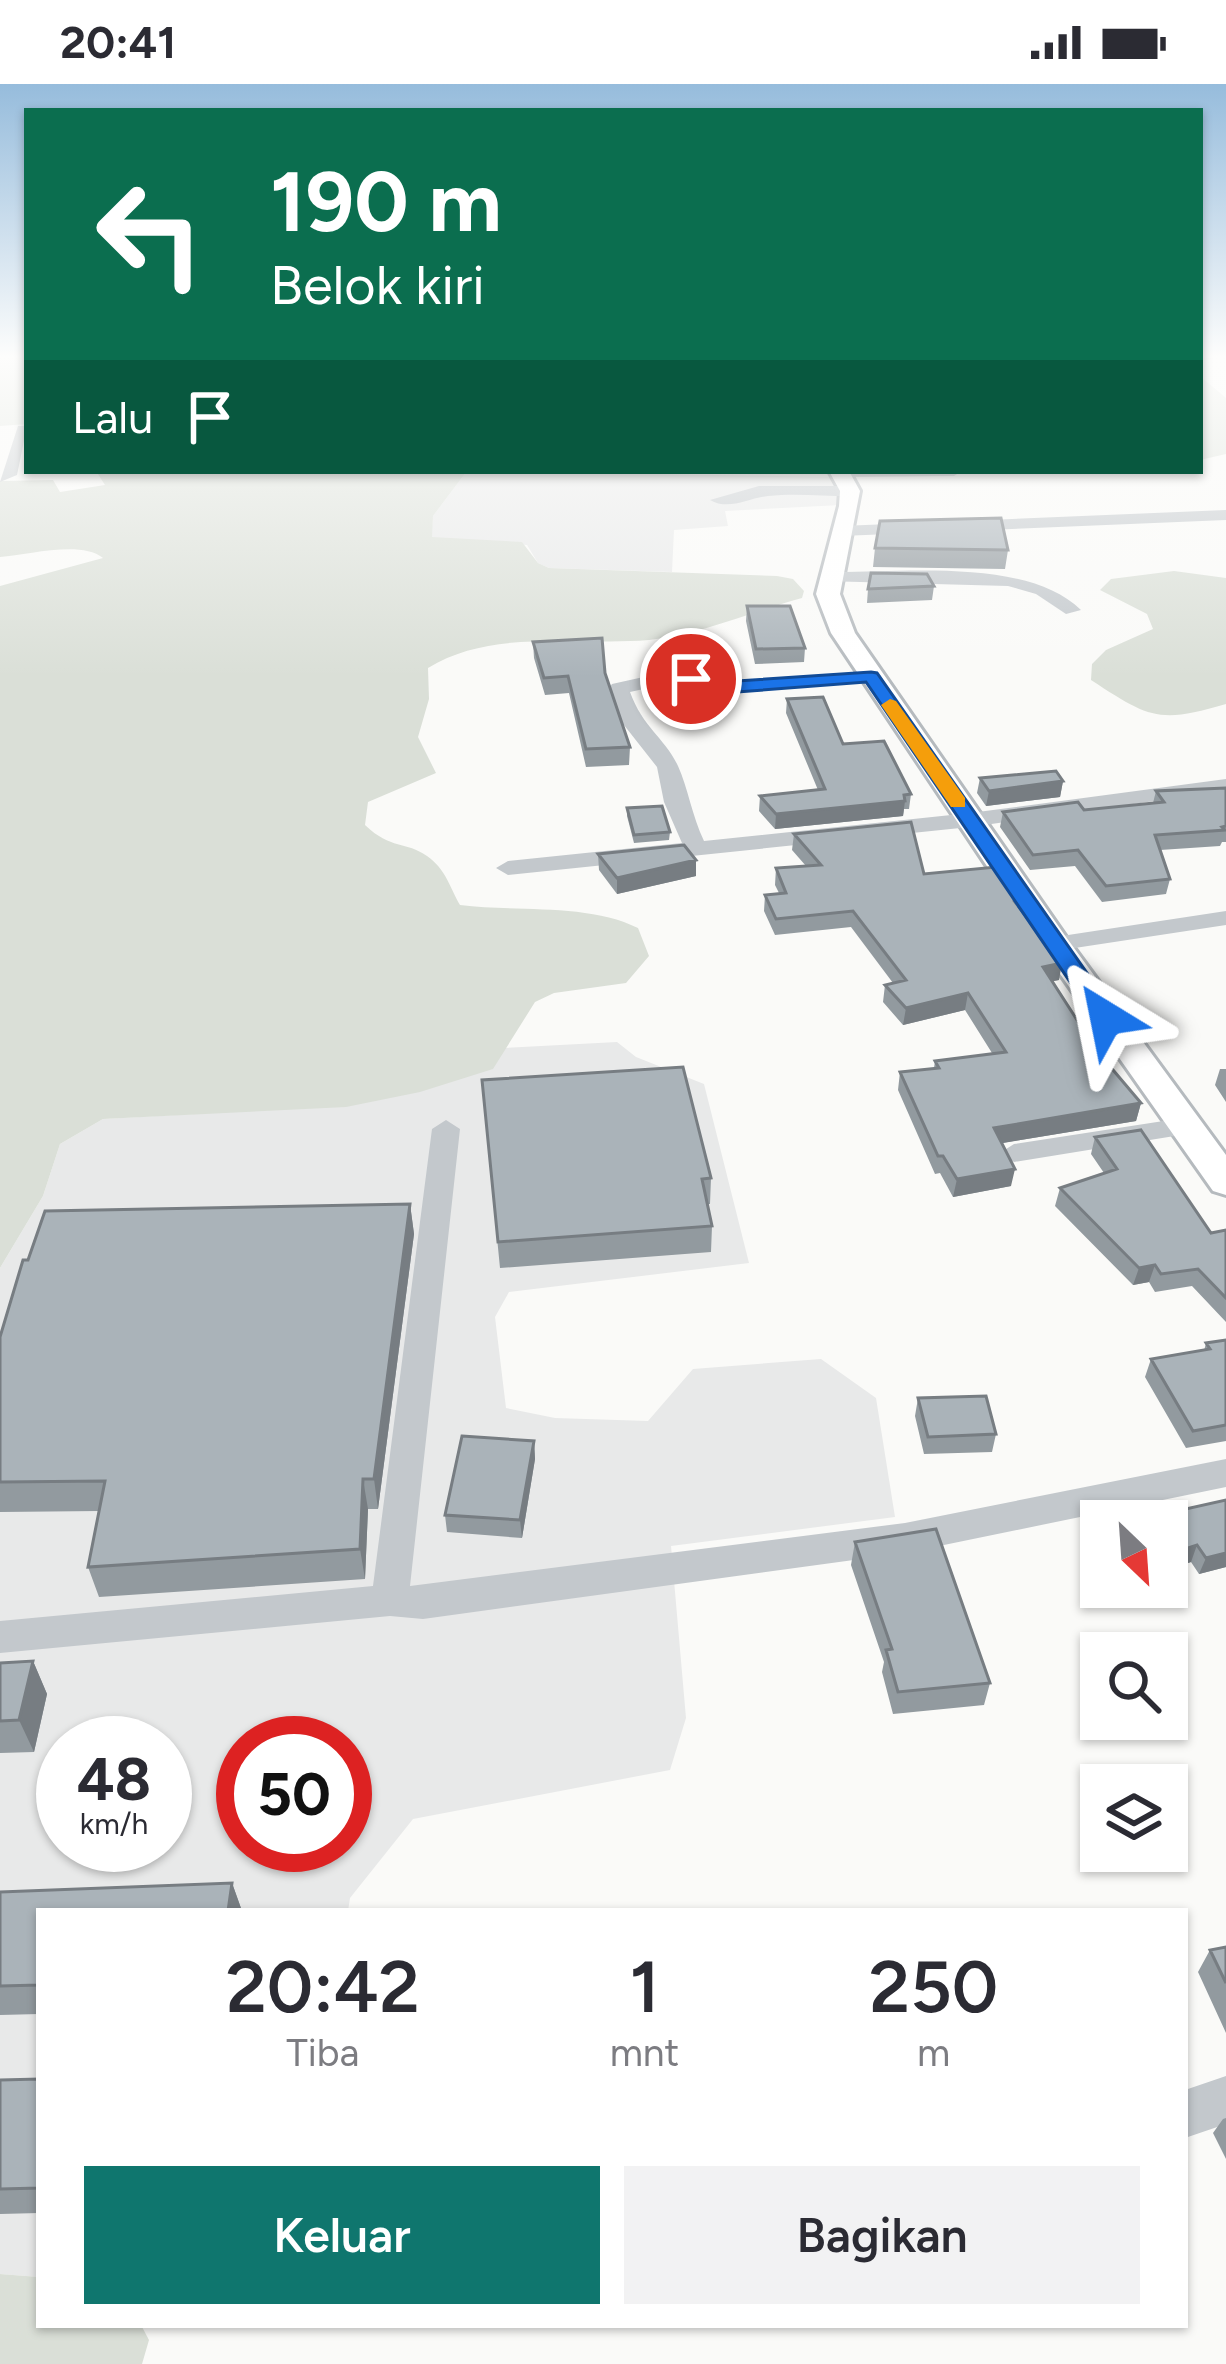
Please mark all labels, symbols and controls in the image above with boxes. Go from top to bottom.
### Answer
text: 20:41 [60,15,176,69]
text: 190 m [270,151,502,252]
icon: left [72,156,228,312]
text: Belok kiri [270,253,485,318]
icon: arrive [177,384,243,450]
text: Lalu [72,390,153,444]
pin [640,628,742,730]
icon: arrive [658,646,724,712]
position arrow [1043,955,1169,1081]
north arrow [1080,1500,1188,1608]
map controls [1080,1500,1188,1872]
button: search [1080,1632,1188,1740]
speed limit sign: 50 [216,1716,372,1872]
text: 48 [77,1743,151,1815]
button: layers [1080,1764,1188,1872]
text: km/h [80,1805,148,1842]
text: 20:42 [226,1944,420,2030]
text: 1 [629,1944,660,2030]
text: 250 [869,1944,998,2030]
text: Tiba [286,2029,359,2076]
text: mnt [610,2029,679,2076]
text: m [917,2029,950,2076]
button: Keluar [84,2166,600,2304]
button: Bagikan [624,2166,1140,2304]

